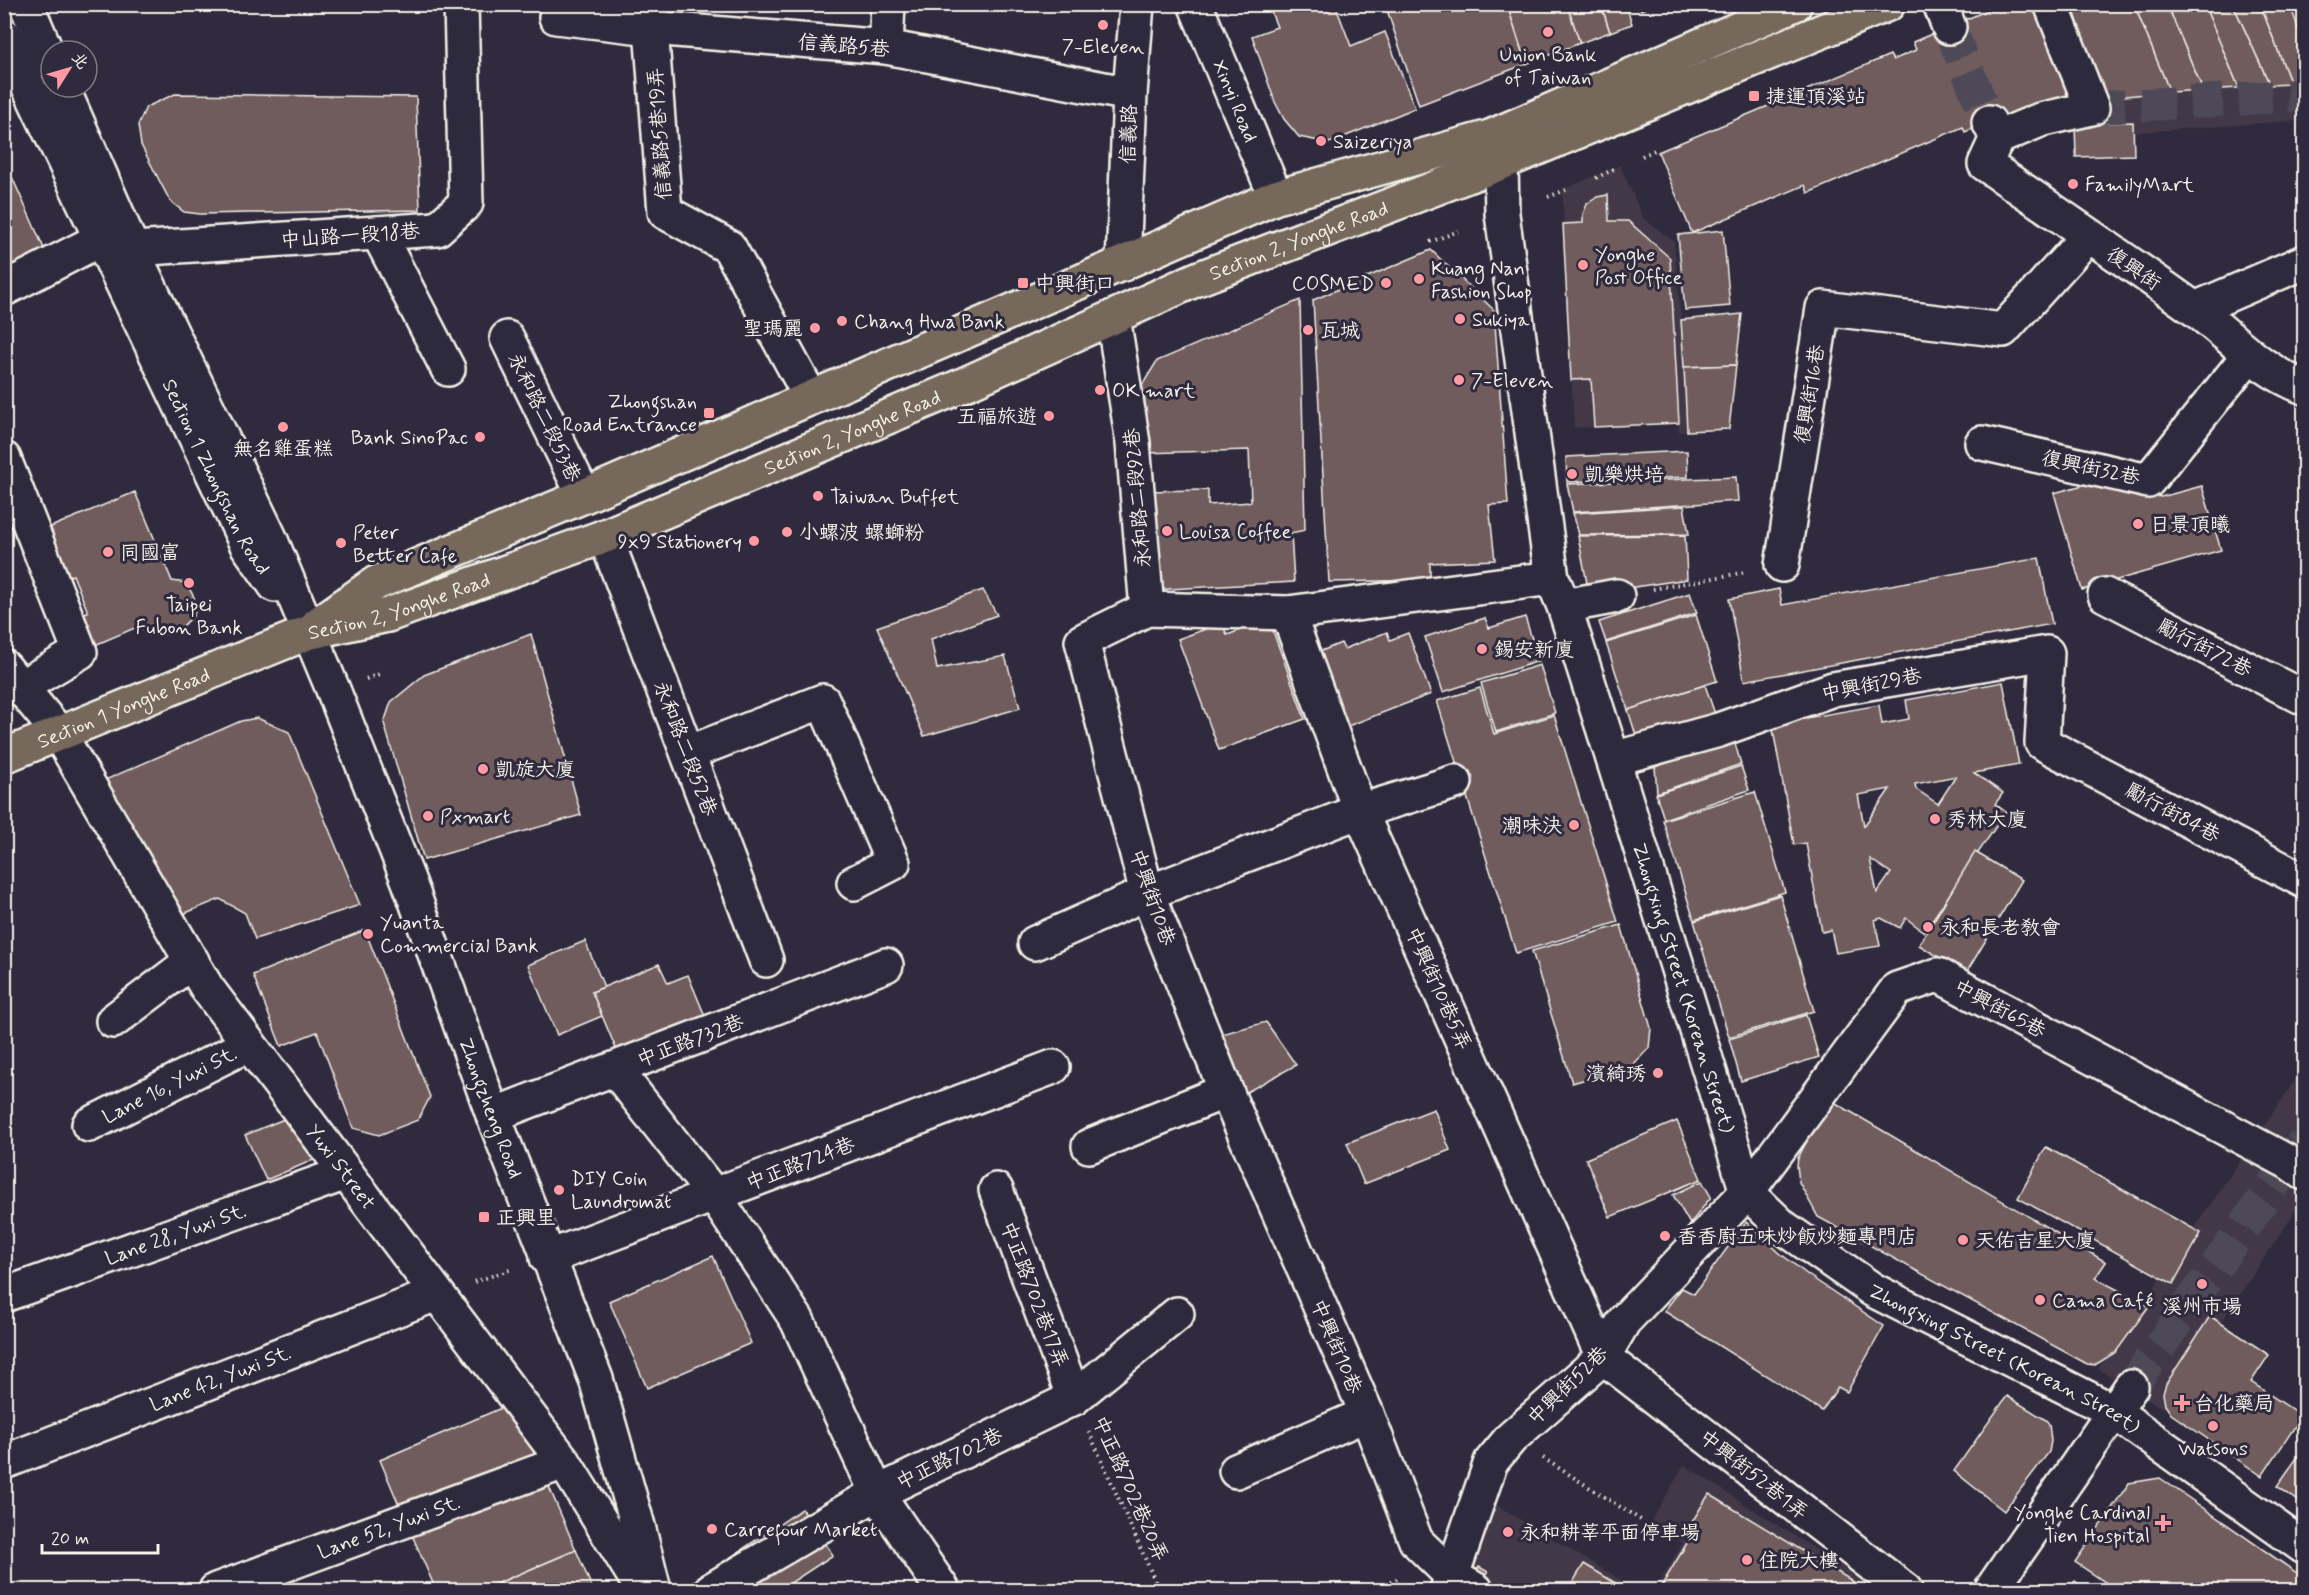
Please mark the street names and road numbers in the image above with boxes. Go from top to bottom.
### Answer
street label: 信義路5巷 [797,29,892,64]
street label: Xinyi Road [1205,56,1264,147]
street label: 信義路5巷19弄 [642,67,679,201]
street label: 信義路 [1115,103,1144,165]
street label: Section 2, Yonghe Road [1206,195,1392,288]
street label: 中山路一段18巷 [279,218,422,255]
street label: 復興街 [2101,241,2166,297]
street label: 復興街16巷 [1789,342,1832,446]
street label: 永和路二段53巷 [501,349,587,488]
street label: Section 1 Zhongshan Road [155,375,276,581]
street label: Section 2, Yonghe Road [760,384,945,483]
street label: 永和路二段92巷 [1119,426,1158,569]
street label: 復興街32巷 [2039,445,2143,492]
street label: Section 2, Yonghe Road [306,567,494,647]
street label: 勵行街72巷 [2152,613,2257,684]
street label: Section 1 Yonghe Road [34,662,215,756]
street label: 中興街29巷 [1819,662,1925,708]
street label: 永和路二段52巷 [646,677,723,821]
street label: 勵行街84巷 [2120,777,2225,850]
street label: Zhongxing Street (Korean Street) [1625,840,1740,1137]
street label: 中興街10巷 [1122,846,1181,950]
street label: 中興街10巷5弄 [1398,923,1477,1055]
street label: 中興街65巷 [1948,974,2051,1045]
street label: 中正路732巷 [633,1008,749,1074]
street label: Zhongzheng Road [451,1034,528,1183]
street label: Lane 16, Yuxi St. [98,1040,242,1131]
street label: Yuxi Street [299,1119,381,1216]
street label: 中正路724巷 [742,1131,860,1198]
street label: Lane 28, Yuxi St. [102,1198,250,1273]
street label: 中正路702巷17弄 [993,1218,1074,1371]
street label: Zhongxing Street (Korean Street) [1864,1278,2145,1441]
street label: 中興街10巷 [1304,1295,1368,1399]
street label: Lane 42, Yuxi St. [146,1340,295,1419]
street label: 中興街52巷 [1522,1340,1615,1431]
street label: 中正路702巷20弄 [1085,1412,1174,1566]
street label: 中正路702巷 [892,1421,1008,1497]
street label: 中興街52巷1弄 [1693,1424,1813,1526]
street label: Lane 52, Yuxi St. [314,1489,464,1566]

